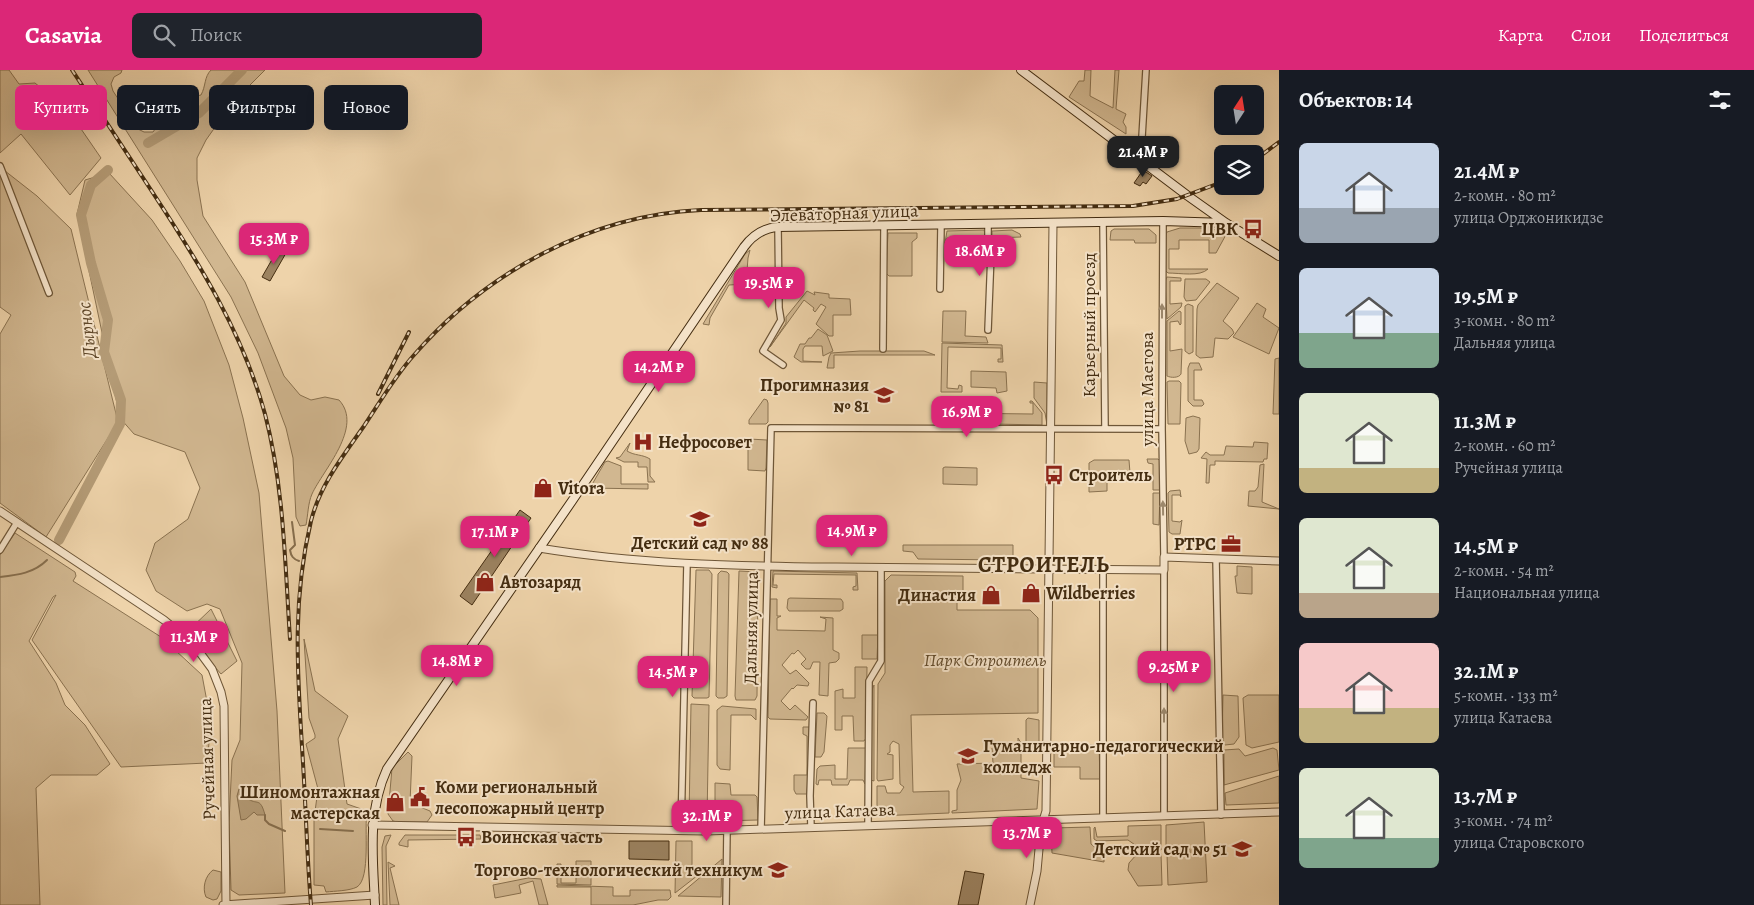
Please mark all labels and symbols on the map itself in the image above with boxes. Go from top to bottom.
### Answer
north arrow [1214,85,1264,135]
pin: 21.4M ₽ [1097,136,1189,178]
street label: Элеваторная улица [769,198,919,228]
place label: ЦВК [1202,217,1238,241]
bus stop icon: ЦВК [1242,218,1264,240]
pin: 15.3M ₽ [228,222,320,265]
pin: 18.6M ₽ [934,234,1026,277]
street label: Карьерный проезд [1077,252,1101,397]
pin: 19.5M ₽ [723,266,815,309]
water label: Дырнос [71,301,103,361]
one-way arrow [1158,303,1166,319]
street label: улица Маегова [1135,331,1159,447]
pin: 14.2M ₽ [613,350,705,393]
place label: Прогимназия № 81 [760,373,870,418]
school or university icon: Прогимназия № 81 [873,384,895,406]
pin: 16.9M ₽ [921,396,1013,438]
place label: Нефросовет [658,430,752,454]
hospital icon: Нефросовет [632,431,654,453]
place label: Строитель [1069,463,1152,487]
bus stop icon: Строитель [1043,464,1065,486]
place label: Vitora [557,476,605,500]
shop icon: Vitora [532,477,554,499]
one-way arrow [1159,500,1167,516]
school or university icon: Детский сад № 88 [689,508,711,530]
pin: 14.9M ₽ [806,514,898,557]
pin: 17.1M ₽ [449,516,541,558]
place label: Детский сад № 88 [631,531,769,555]
place label: РТРС [1174,532,1216,556]
office icon: РТРС [1220,533,1242,555]
district label: СТРОИТЕЛЬ [978,550,1110,580]
place label: Автозаряд [499,570,581,594]
street label: Дальняя улица [738,570,764,685]
shop icon: Автозаряд [474,571,496,593]
place label: Wildberries [1045,581,1135,605]
shop icon: Wildberries [1020,582,1042,604]
place label: Династия [898,583,976,607]
shop icon: Династия [980,584,1002,606]
pin: 11.3M ₽ [148,620,240,663]
pin: 14.8M ₽ [411,644,503,687]
park label: Парк Строитель [924,648,1047,672]
pin: 9.25M ₽ [1128,650,1220,693]
pin: 14.5M ₽ [627,656,719,698]
street label: Ручейная улица [193,697,221,821]
one-way arrow [1160,707,1168,723]
place label: Гуманитарно-педагогический колледж [983,734,1224,779]
school or university icon: Гуманитарно-педагогический колледж [957,745,979,767]
place label: Коми региональный лесопожарный центр [434,775,605,820]
place label: Шиномонтажная мастерская [239,780,380,825]
public building icon: Коми региональный лесопожарный центр [409,786,431,808]
shop icon: Шиномонтажная мастерская [384,791,406,813]
street label: улица Катаева [783,797,896,825]
pin: 32.1M ₽ [661,800,753,842]
pin: 13.7M ₽ [981,816,1073,859]
place label: Воинская часть [481,825,603,849]
bus stop icon: Воинская часть [455,826,477,848]
place label: Детский сад № 51 [1093,837,1228,861]
school or university icon: Детский сад № 51 [1231,838,1253,860]
place label: Торгово-технологический техникум [474,858,763,882]
school or university icon: Торгово-технологический техникум [767,859,789,881]

